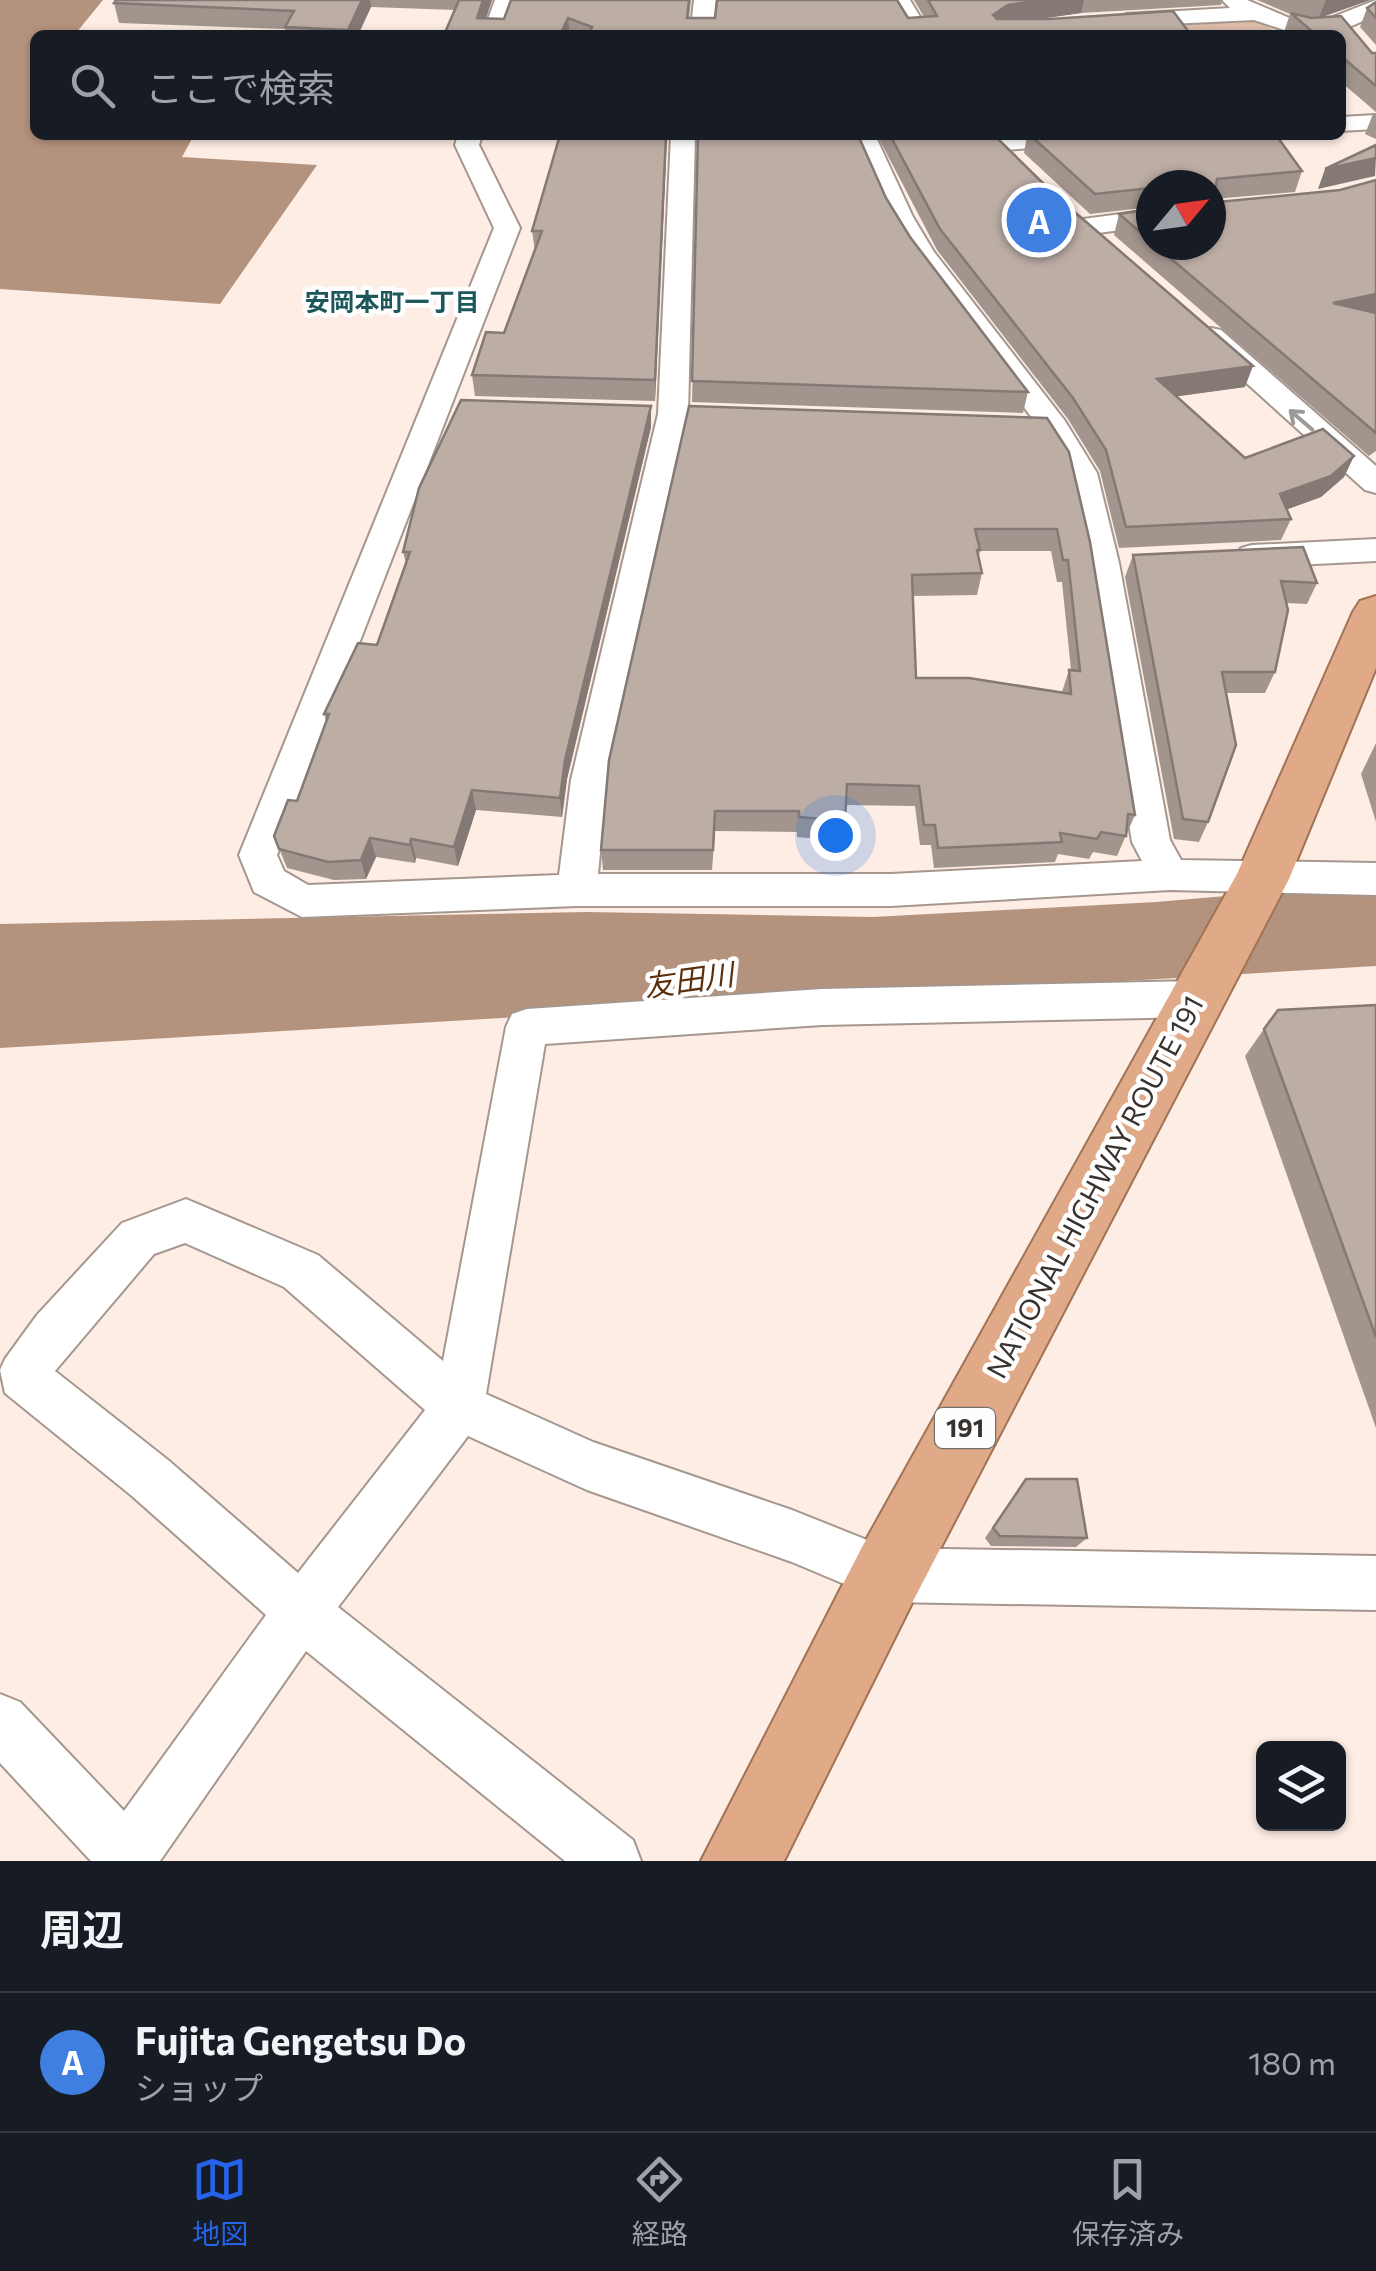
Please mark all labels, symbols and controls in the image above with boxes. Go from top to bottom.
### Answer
search box [30,30,1346,140]
icon: search [65,58,120,113]
text: ここで検索 [145,63,335,110]
north arrow [1136,170,1226,260]
pin: A [1006,182,1072,258]
district label: 安岡本町一丁目 [304,286,480,316]
one-way arrow [1289,409,1315,432]
your location [810,810,861,861]
water label: 友田川 [642,954,739,1003]
street label: NATIONAL HIGHWAY ROUTE 191 [979,989,1210,1384]
road number: 191 [935,1408,995,1448]
map controls [1256,1741,1346,1831]
button: layers [1256,1741,1346,1831]
text: 周辺 [40,1902,124,1954]
text: Fujita Gengetsu Do [135,2016,466,2063]
text: A [61,2042,84,2082]
text: 180 m [1248,2042,1336,2082]
text: ショップ [135,2067,263,2107]
tab: 地図 [192,2152,248,2252]
tab: 経路 [632,2152,688,2252]
tab: 保存済み [1072,2152,1184,2252]

